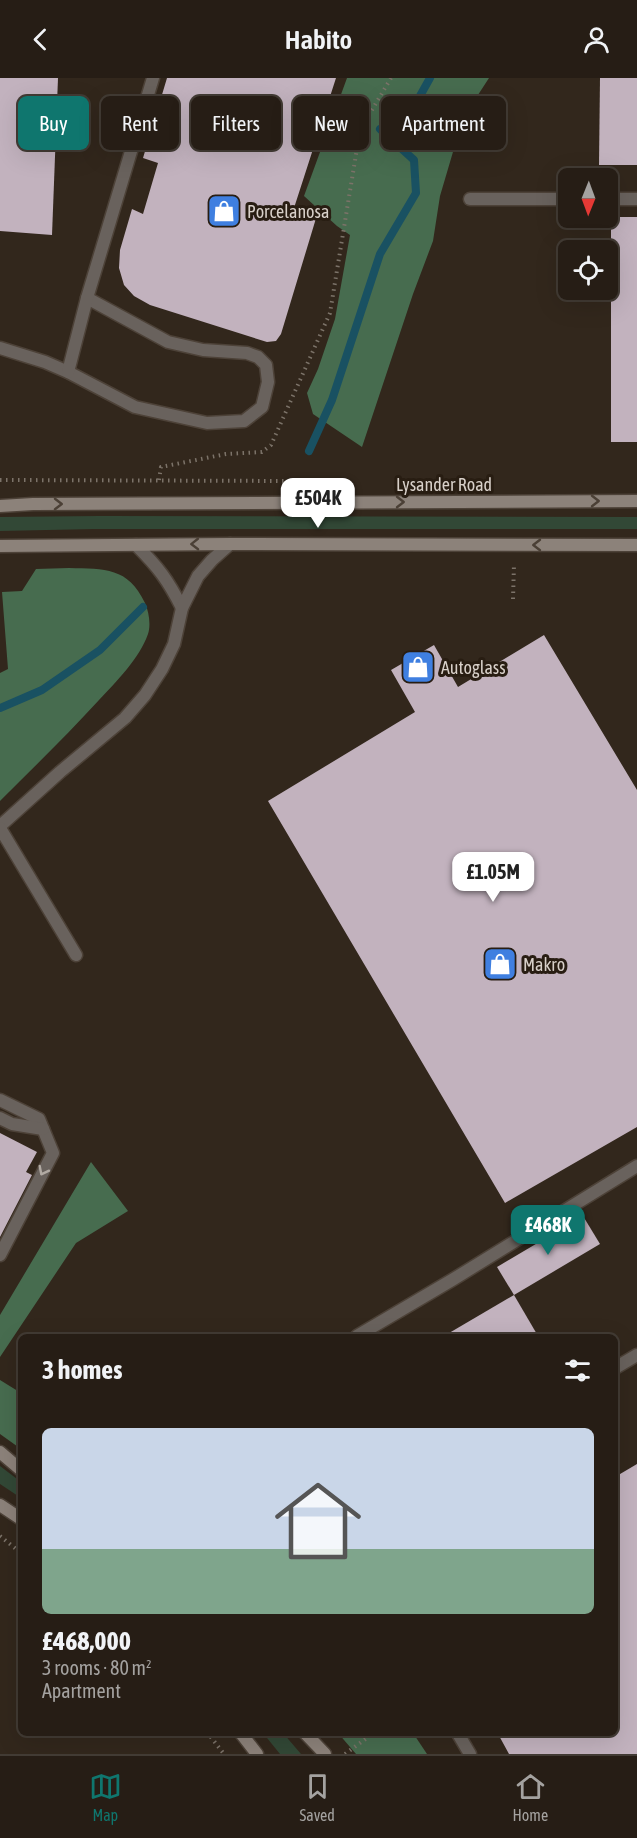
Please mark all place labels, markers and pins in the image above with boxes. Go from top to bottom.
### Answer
shop icon: Porcelanosa [206,193,242,229]
place label: Porcelanosa [247,201,329,222]
pin: £504K [276,478,360,529]
shop icon: Autoglass [400,649,436,685]
place label: Autoglass [441,657,506,678]
pin: £1.05M [444,852,542,903]
shop icon: Makro [482,946,518,982]
place label: Makro [523,954,565,975]
pin: £468K [506,1205,590,1256]

